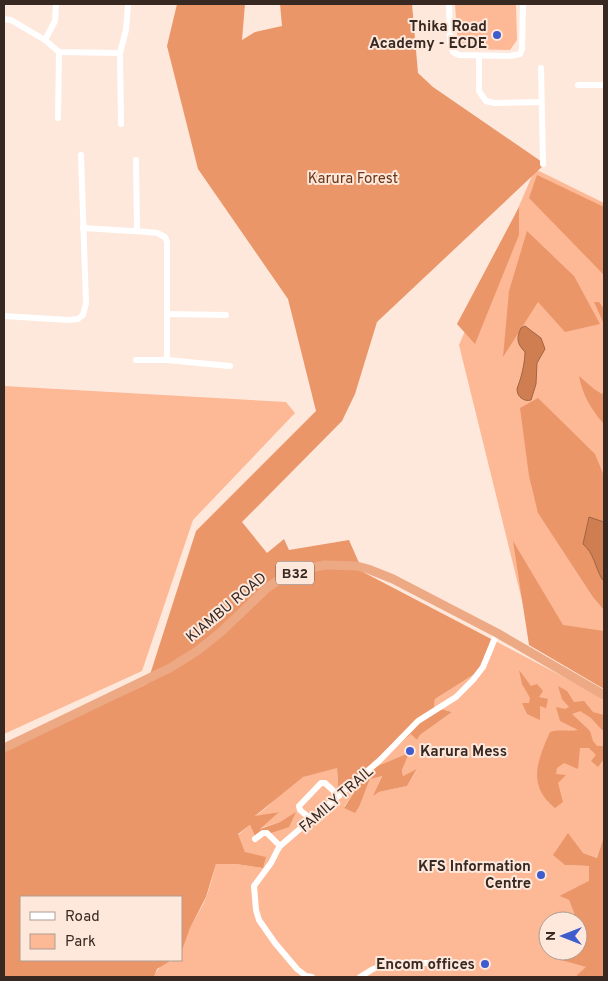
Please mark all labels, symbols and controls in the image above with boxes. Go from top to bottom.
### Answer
place label: Thika Road Academy - ECDE [369,18,487,54]
marker: Thika Road Academy - ECDE [491,29,503,41]
park label: Karura Forest [308,170,398,189]
road number: B32 [276,562,314,584]
street label: KIAMBU ROAD [183,569,271,647]
place label: Karura Mess [420,743,507,762]
marker: Karura Mess [404,745,416,757]
street label: FAMILY TRAIL [296,763,378,838]
place label: KFS Information Centre [418,858,531,894]
marker: KFS Information Centre [535,869,547,881]
legend [20,896,182,961]
text: Road [65,908,100,927]
north arrow [538,911,588,961]
text: N [543,931,560,941]
text: Park [65,933,96,952]
place label: Encom offices [376,956,475,975]
marker: Encom offices [479,958,491,970]

